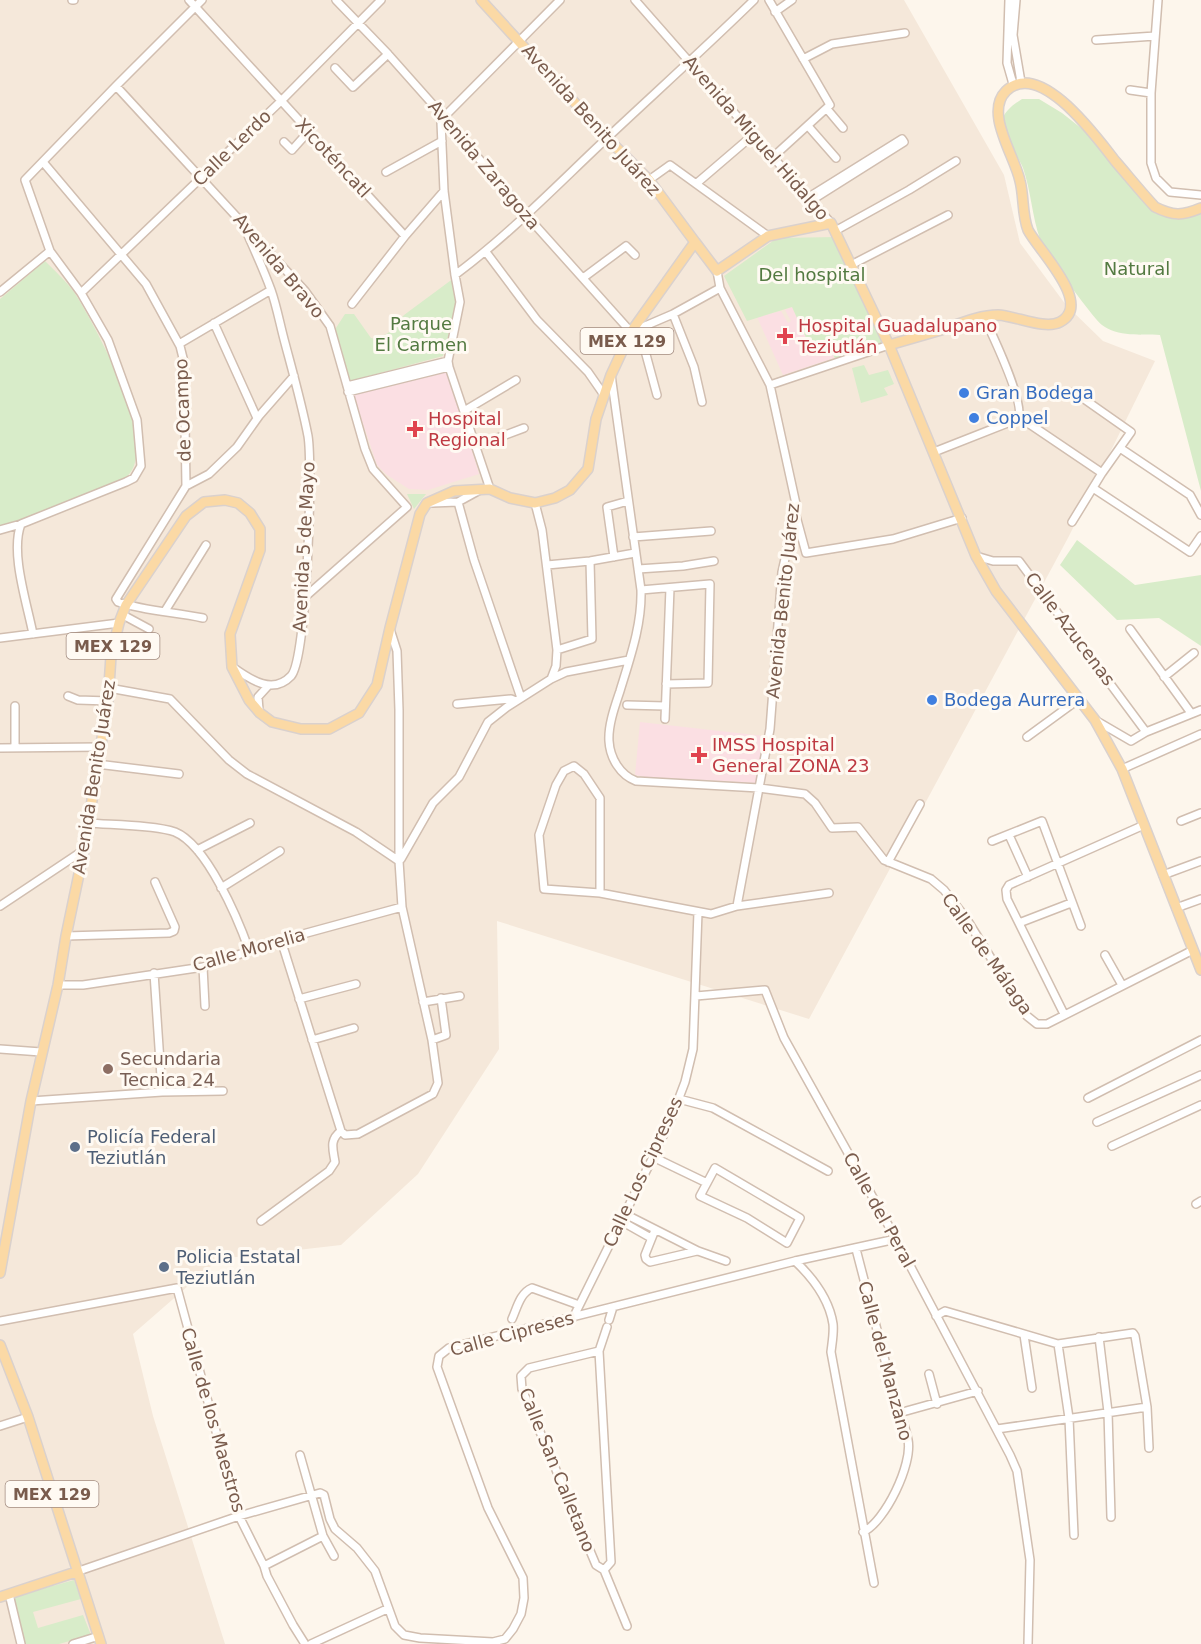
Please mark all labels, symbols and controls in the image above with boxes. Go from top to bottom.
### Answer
street label: Avenida Benito Juárez [518,40,665,200]
street label: Avenida Miguel Hidalgo [679,51,834,224]
street label: Avenida Zaragoza [424,96,545,234]
street label: Calle Lerdo [188,105,275,190]
street label: Xicoténcatl [291,114,375,202]
street label: Avenida Bravo [230,209,329,322]
park label: Natural [1104,258,1170,279]
park label: Del hospital [759,264,865,285]
park label: Parque El Carmen [375,313,467,355]
place label: Hospital Guadalupano Teziutlán [797,315,997,357]
marker: Hospital Guadalupano Teziutlán [776,327,794,345]
road number: MEX 129 [580,328,674,354]
street label: de Ocampo [170,358,195,462]
place label: Gran Bodega [976,382,1094,403]
marker: Gran Bodega [957,386,971,400]
place label: Coppel [986,407,1049,428]
place label: Hospital Regional [428,408,506,450]
marker: Coppel [967,411,981,425]
marker: Hospital Regional [406,420,424,438]
street label: Avenida 5 de Mayo [289,461,318,633]
street label: Avenida Benito Juárez [762,502,803,700]
street label: Calle Azucenas [1021,568,1120,689]
road number: MEX 129 [66,633,160,659]
street label: Avenida Benito Juárez [68,678,119,876]
place label: Bodega Aurrera [944,689,1085,710]
marker: Bodega Aurrera [925,693,939,707]
place label: IMSS Hospital General ZONA 23 [712,734,870,776]
marker: IMSS Hospital General ZONA 23 [690,746,708,764]
street label: Calle de Málaga [938,889,1037,1019]
street label: Calle Morelia [190,923,308,976]
place label: Secundaria Tecnica 24 [119,1048,221,1090]
marker: Secundaria Tecnica 24 [101,1062,115,1076]
street label: Calle Los Cipreses [599,1093,687,1250]
place label: Policía Federal Teziutlán [86,1126,216,1168]
marker: Policía Federal Teziutlán [68,1140,82,1154]
street label: Calle del Peral [839,1149,920,1271]
place label: Policia Estatal Teziutlán [175,1246,301,1288]
marker: Policia Estatal Teziutlán [157,1260,171,1274]
street label: Calle del Manzano [854,1279,917,1443]
street label: Calle Cipreses [448,1307,576,1360]
street label: Calle de los Maestros [177,1325,250,1515]
street label: Calle San Calletano [515,1385,600,1555]
road number: MEX 129 [5,1481,98,1507]

